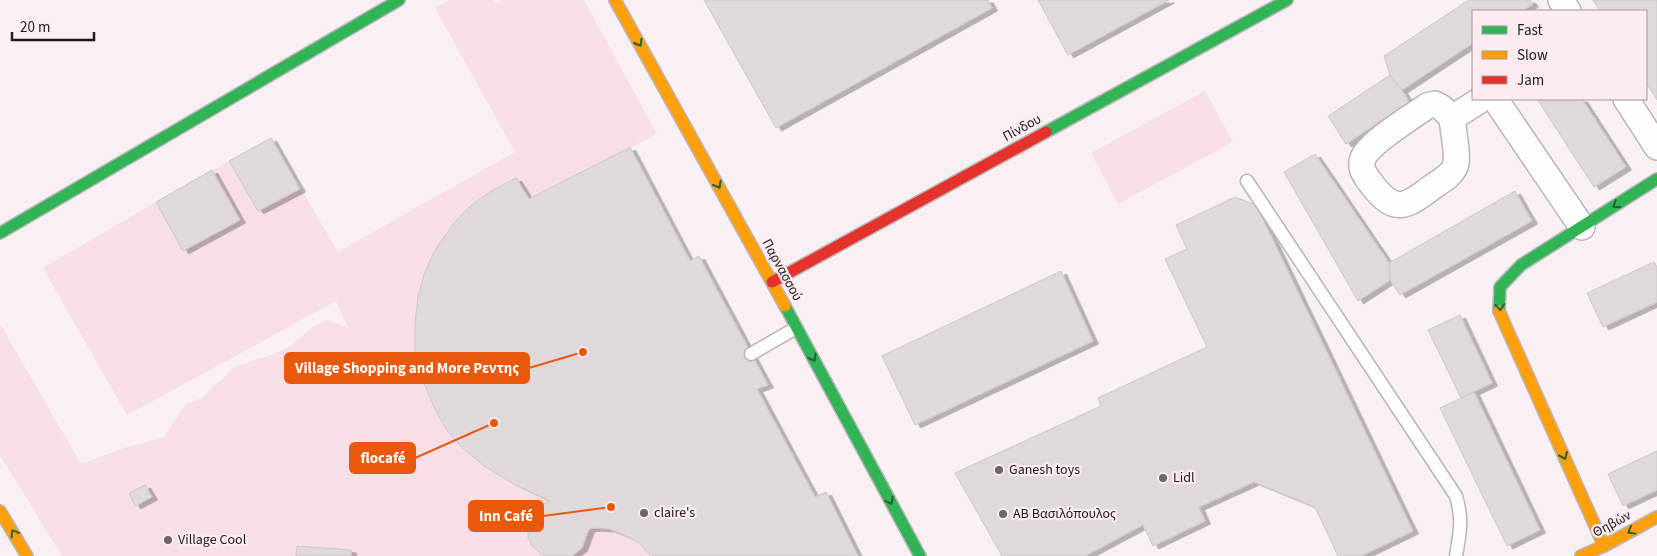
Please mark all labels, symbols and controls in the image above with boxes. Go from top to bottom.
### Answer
scale bar [12,10,95,42]
legend [1472,10,1647,100]
text: 20 m [20,17,50,38]
text: Fast [1517,20,1543,41]
one-way arrow [633,37,643,46]
text: Slow [1517,45,1548,66]
text: Jam [1517,70,1544,91]
street label: Πίνδου [999,109,1045,147]
one-way arrow [712,179,722,188]
one-way arrow [1612,199,1622,208]
street label: Παρνασσού [757,235,807,305]
one-way arrow [1495,303,1506,311]
callout: Village Shopping and More Ρεντης [285,353,529,383]
one-way arrow [806,353,816,362]
text: Village Shopping and More Ρεντης [294,358,519,379]
callout: flocafé [350,443,415,473]
text: flocafé [360,448,406,469]
one-way arrow [1557,451,1568,460]
place label: Ganesh toys [1009,460,1080,480]
marker: Ganesh toys [993,464,1005,476]
place label: Lidl [1173,468,1195,488]
marker: Lidl [1157,472,1169,484]
one-way arrow [884,496,894,505]
callout: Inn Café [469,501,543,531]
place label: claire's [654,503,695,523]
place label: ΑΒ Βασιλόπουλος [1013,504,1116,524]
street label: Θηβών [1589,505,1635,542]
text: Inn Café [479,506,533,527]
marker: claire's [638,507,650,519]
marker: ΑΒ Βασιλόπουλος [997,508,1009,520]
one-way arrow [1627,525,1636,535]
one-way arrow [10,530,20,539]
place label: Village Cool [178,530,247,550]
marker: Village Cool [162,534,174,546]

